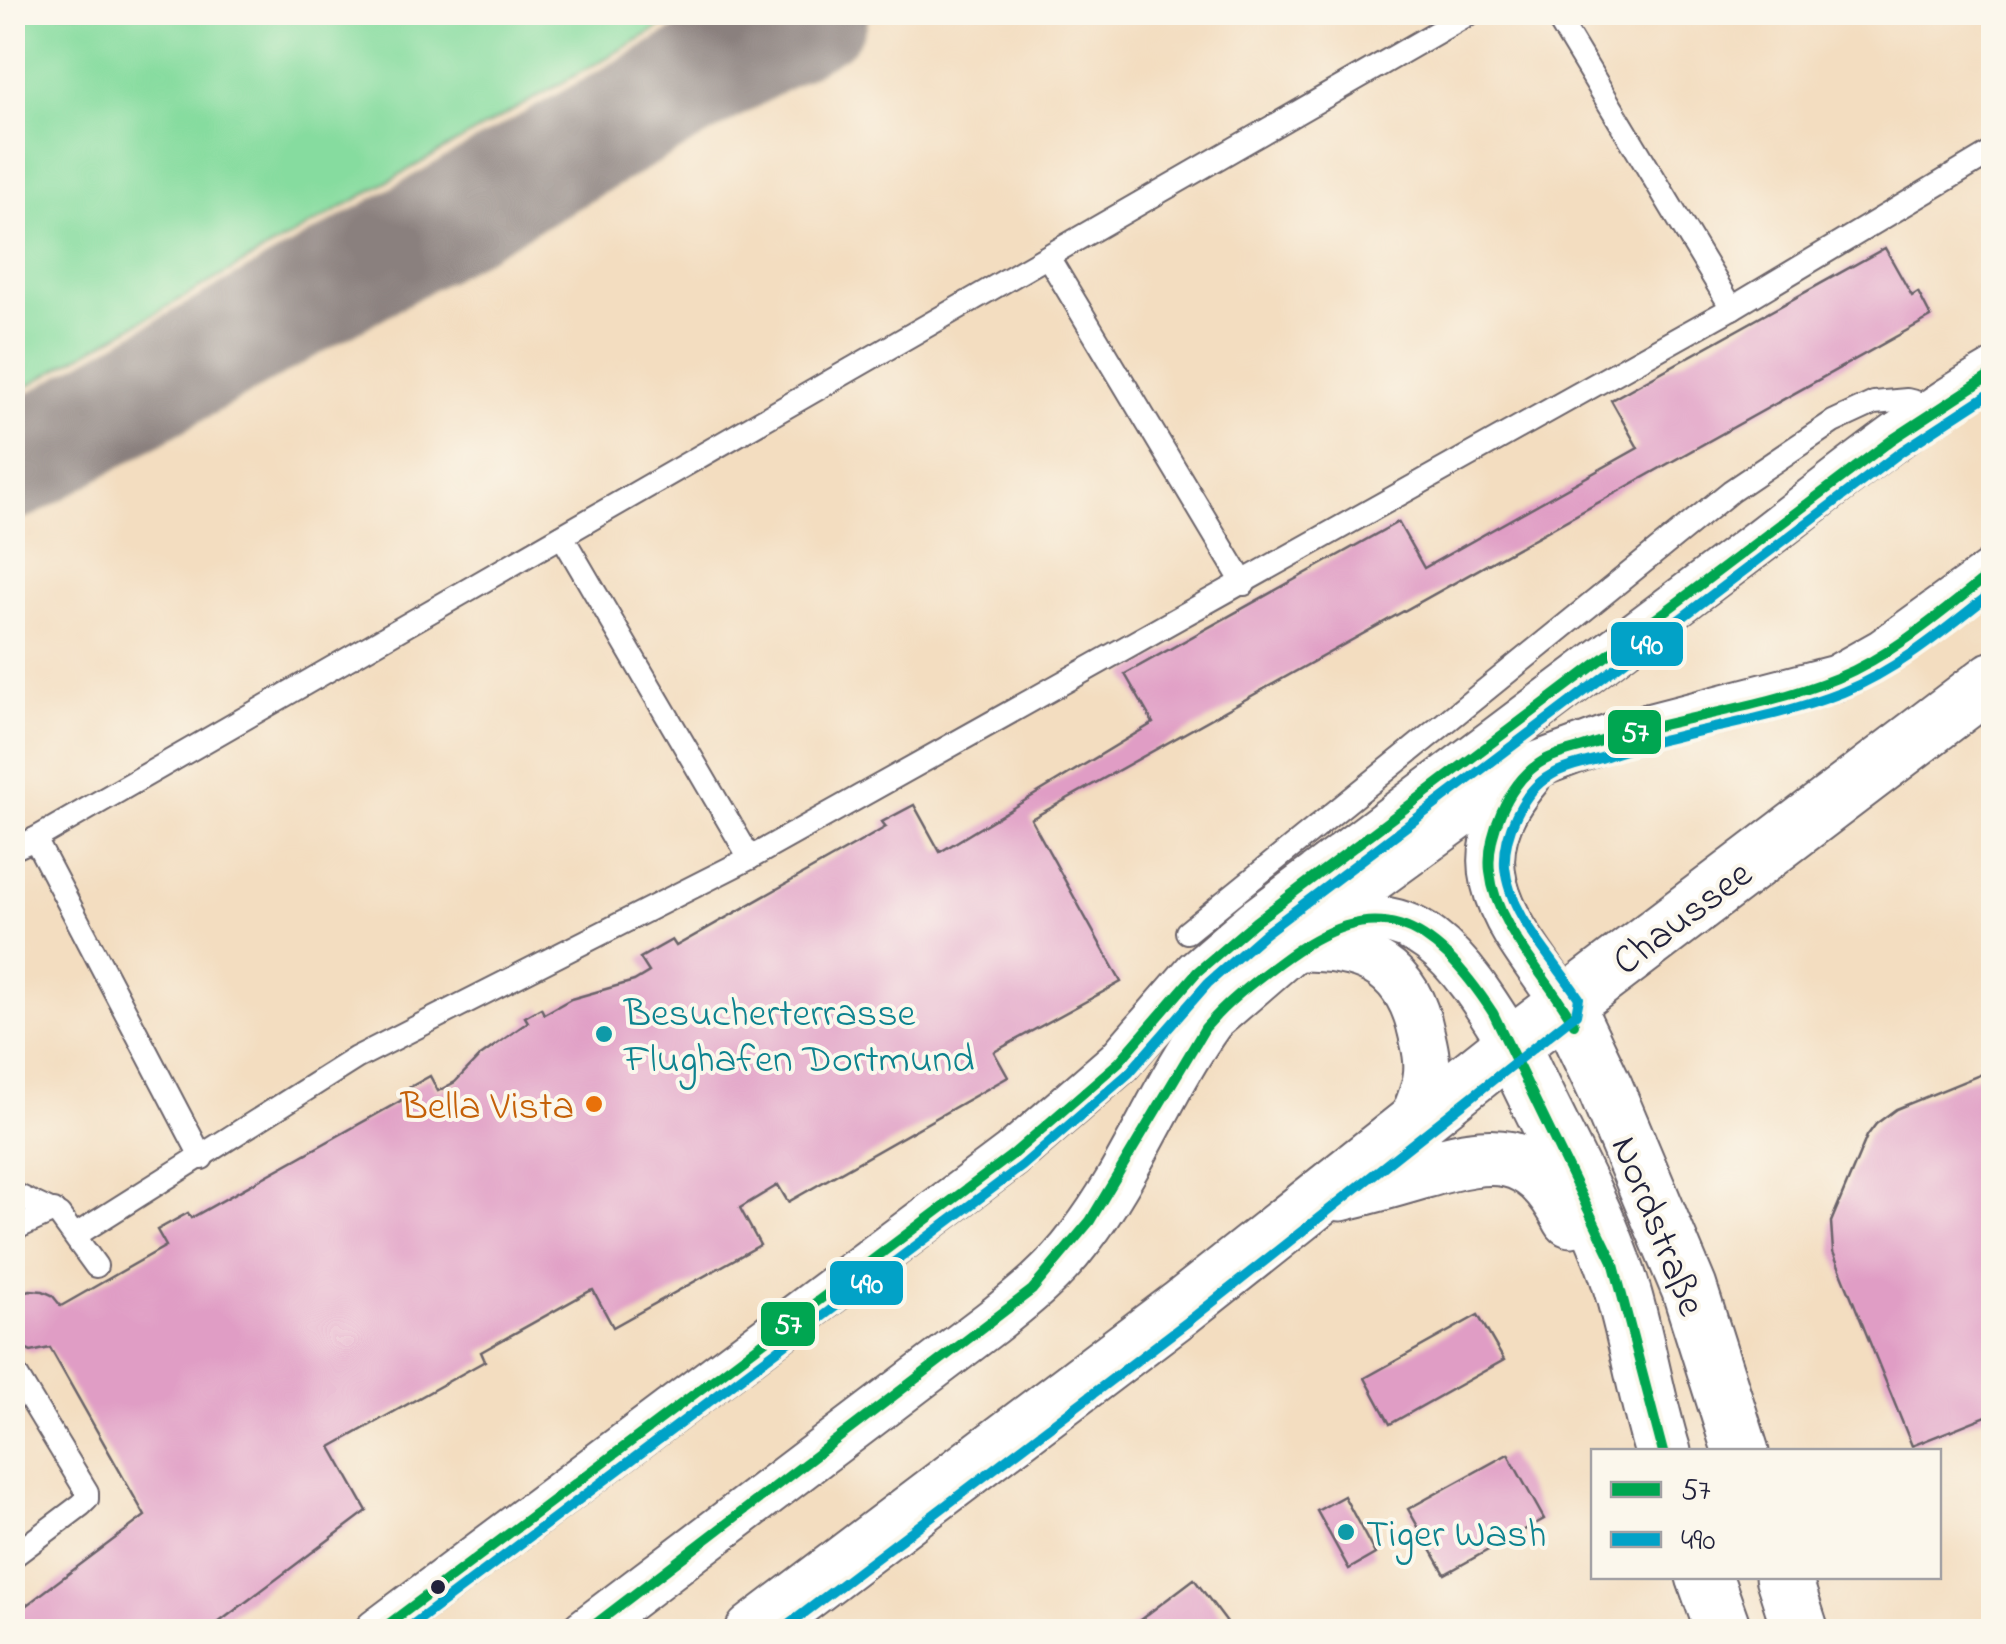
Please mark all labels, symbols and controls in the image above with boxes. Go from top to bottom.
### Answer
line badge: 490 [1609,620,1685,668]
text: 490 [1631,627,1663,668]
line badge: 57 [1606,708,1663,756]
text: 57 [1621,714,1649,755]
street label: Chaussee [1601,847,1766,992]
place label: Besucherterrasse Flughafen Dortmund [623,986,975,1091]
marker: Besucherterrasse Flughafen Dortmund [593,1023,615,1045]
place label: Bella Vista [400,1079,574,1138]
marker: Bella Vista [583,1093,605,1115]
street label: Nordstraße [1593,1128,1719,1326]
line badge: 490 [828,1259,905,1307]
text: 490 [851,1266,883,1307]
line badge: 57 [759,1300,817,1348]
text: 57 [774,1306,802,1347]
legend [1591,1449,1941,1579]
text: 57 [1681,1470,1711,1514]
place label: Tiger Wash [1366,1507,1546,1566]
text: 490 [1681,1520,1715,1564]
marker: Tiger Wash [1335,1521,1357,1543]
unlabelled marker [428,1577,448,1597]

